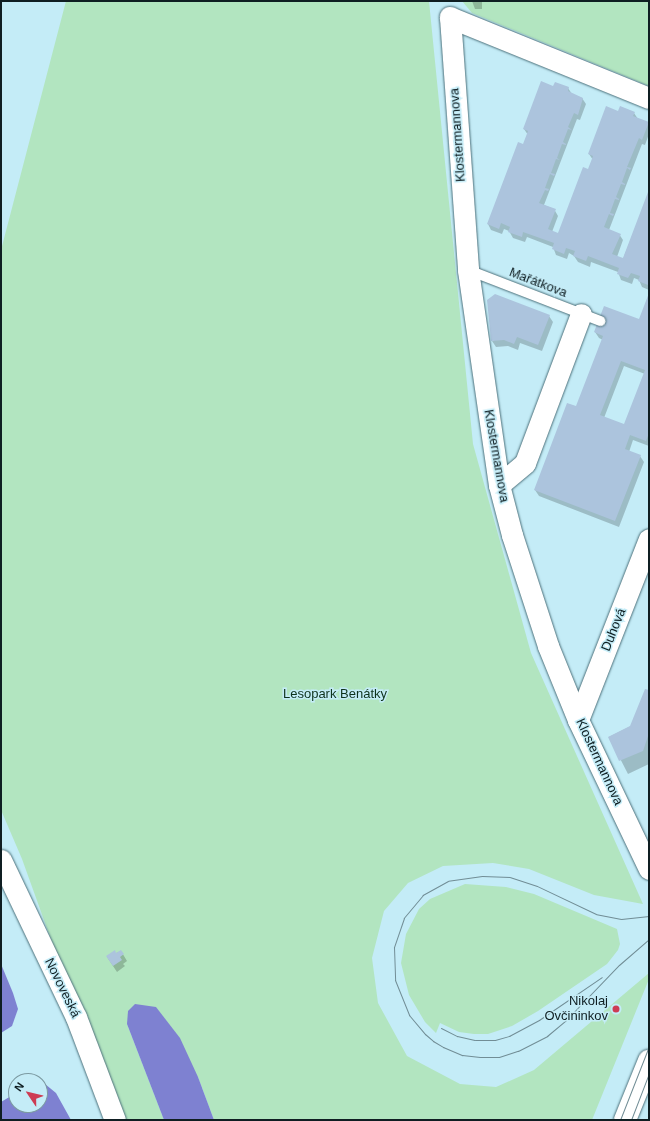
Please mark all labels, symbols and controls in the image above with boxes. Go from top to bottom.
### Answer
street label: Klostermannova [447,88,469,182]
street label: Mařátkova [507,265,569,301]
street label: Klostermannova [480,408,512,504]
street label: Duhová [598,606,630,654]
park label: Lesopark Benátky [283,686,387,702]
street label: Klostermannova [572,716,626,808]
street label: Novoveská [41,956,83,1020]
place label: Nikolaj Ovčininkov [544,994,608,1025]
marker: Nikolaj Ovčininkov [611,1004,621,1014]
north arrow [8,1073,48,1113]
text: N [12,1080,26,1093]

